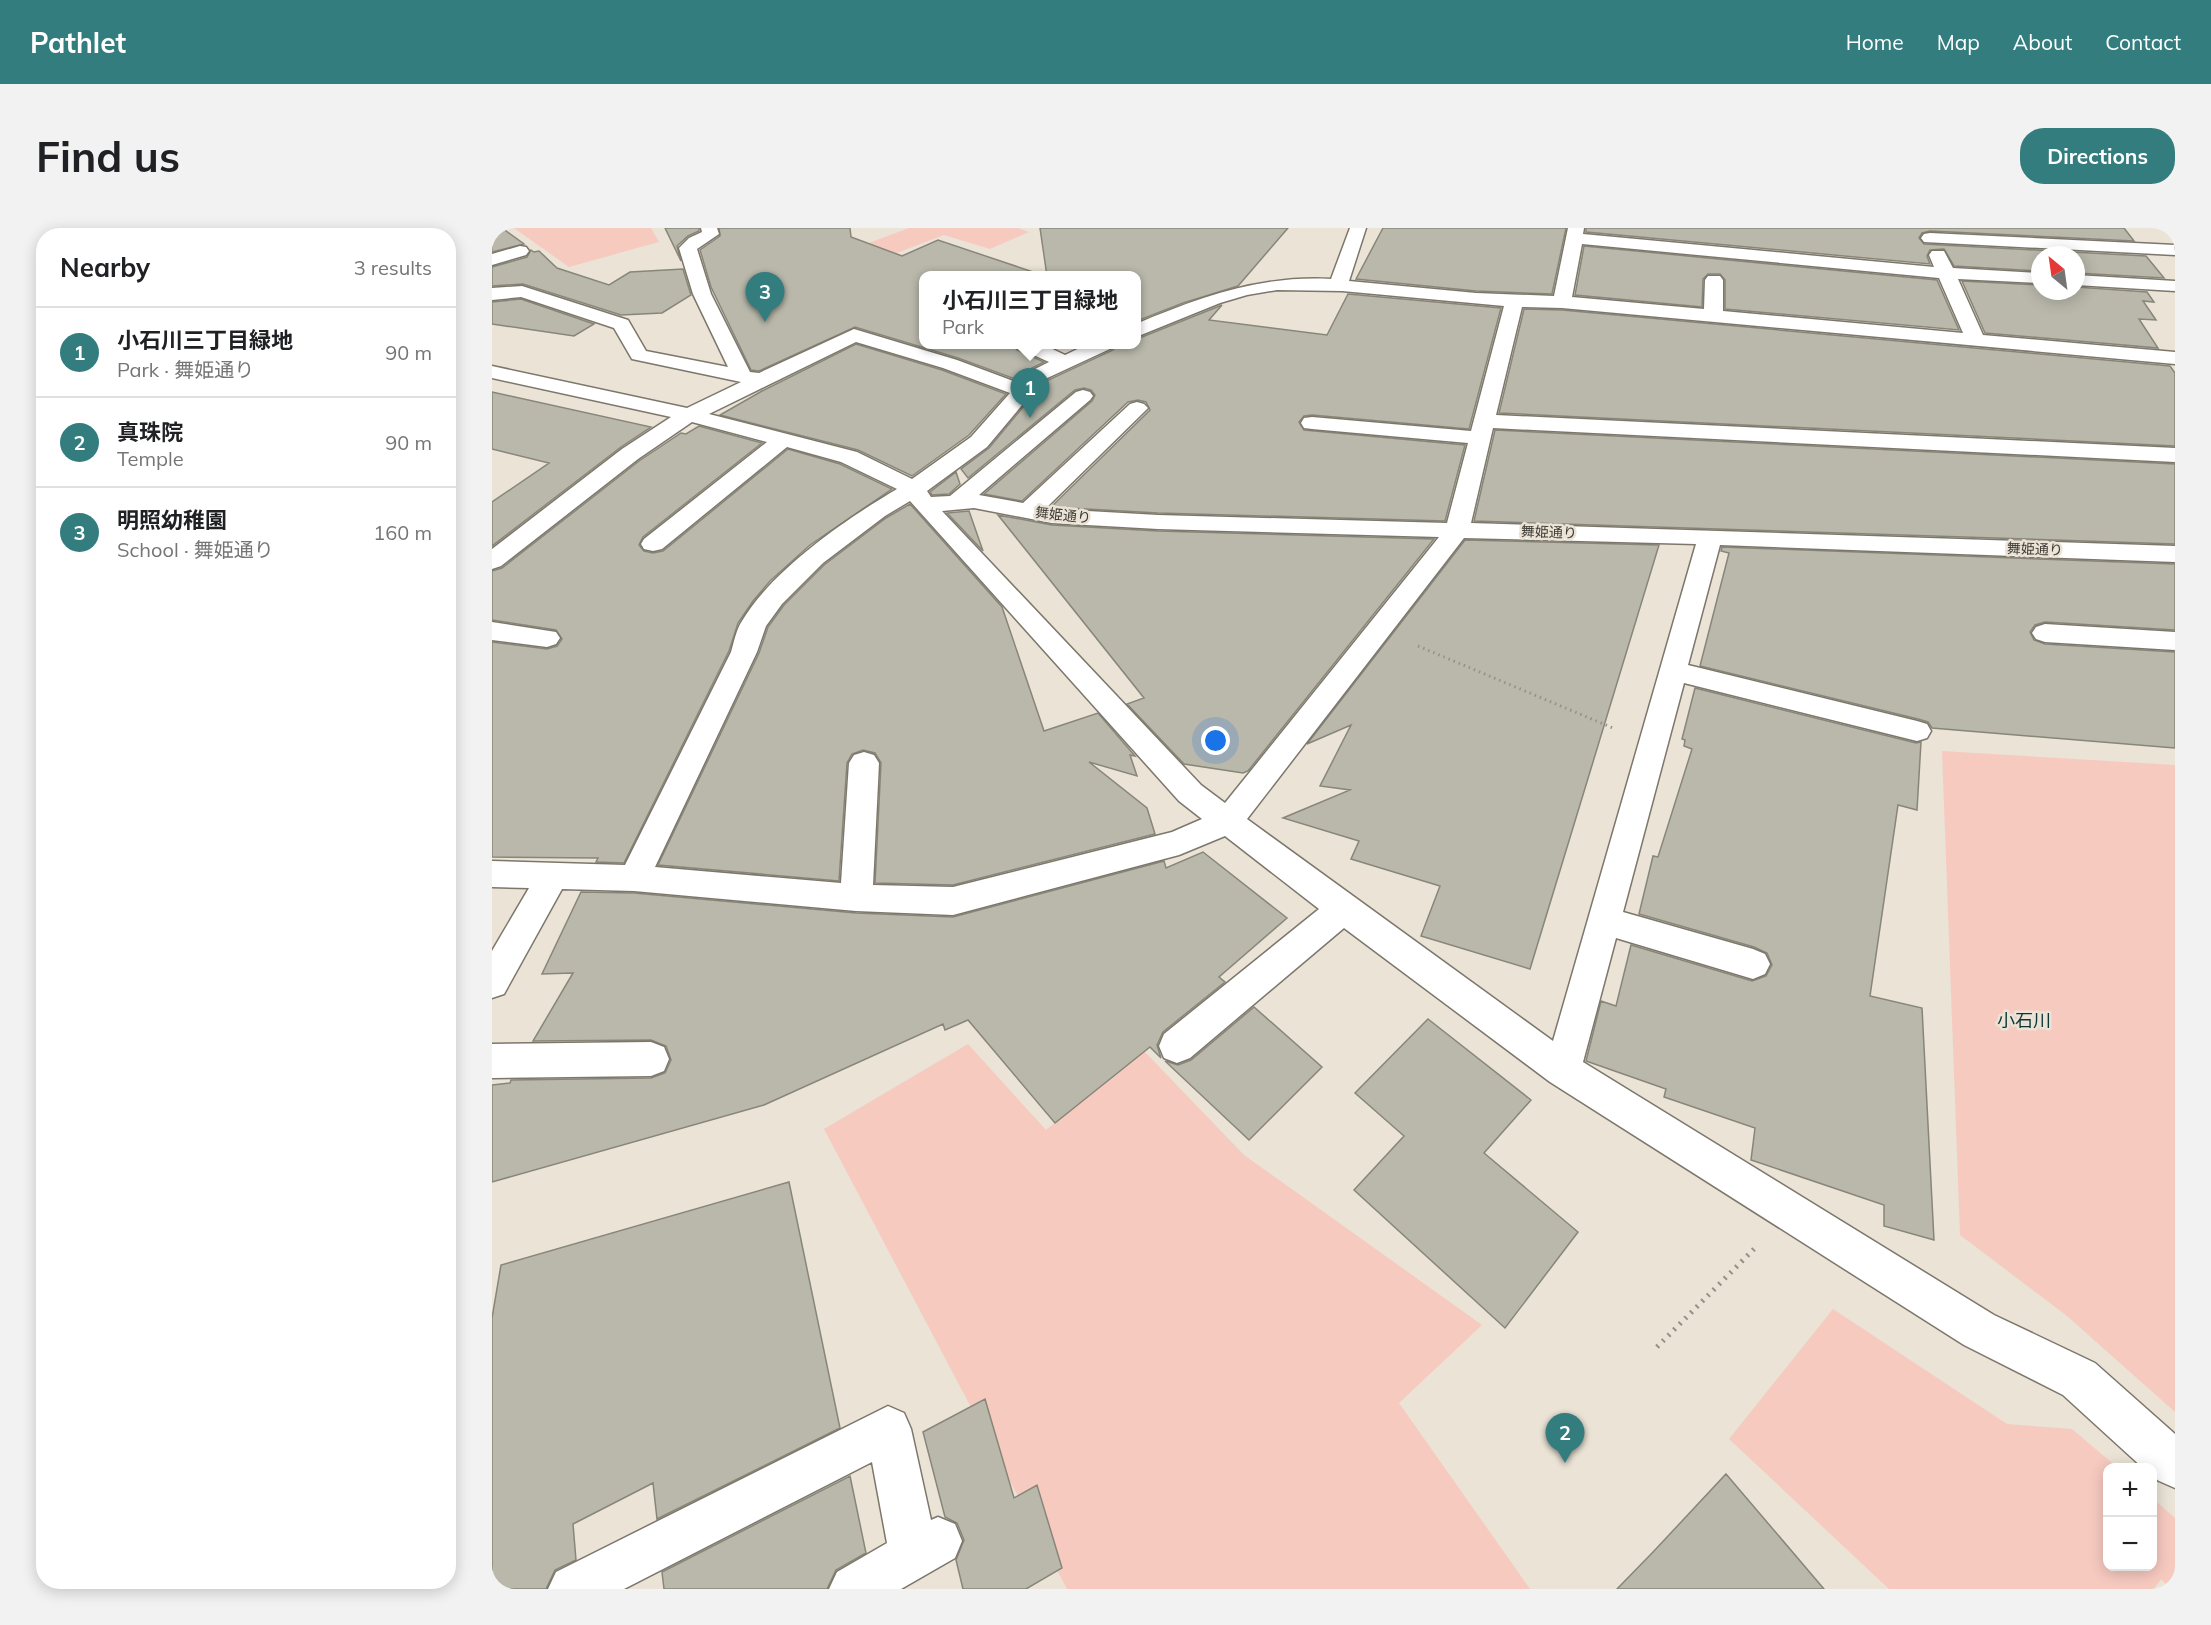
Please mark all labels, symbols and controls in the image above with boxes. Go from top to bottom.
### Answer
text: Pathlet [30,25,126,60]
text: Home [1846,29,1904,55]
text: Map [1937,29,1980,55]
text: About [2013,29,2072,55]
text: Contact [2105,29,2181,55]
button: Directions [2020,128,2175,184]
text: Find us [36,130,180,183]
north arrow [2031,246,2085,300]
text: Nearby [60,251,150,284]
text: 3 results [354,255,432,280]
popup [919,271,1141,349]
pin: 3 [746,272,784,322]
text: 小石川三丁目緑地 [942,286,1118,314]
text: Park [942,314,984,339]
text: 小石川三丁目緑地 [117,326,293,354]
text: 1 [74,340,86,365]
text: 90 m [385,340,432,365]
text: Park · 舞姫通り [117,357,254,382]
pin: 1 [1010,368,1050,418]
text: 真珠院 [117,418,183,446]
text: 2 [74,430,86,455]
text: 90 m [385,430,432,455]
text: Temple [117,446,184,471]
street label: 舞姫通り [1034,503,1092,527]
text: 明照幼稚園 [117,506,227,534]
text: 3 [74,520,86,545]
text: 160 m [373,520,432,545]
street label: 舞姫通り [1521,522,1577,542]
text: School · 舞姫通り [117,537,274,562]
street label: 舞姫通り [2007,539,2063,559]
your location [1201,726,1230,755]
district label: 小石川 [1997,1009,2051,1032]
pin: 2 [1546,1414,1584,1463]
map controls [2103,1463,2157,1571]
button: + [2103,1463,2157,1517]
button: − [2103,1517,2157,1571]

